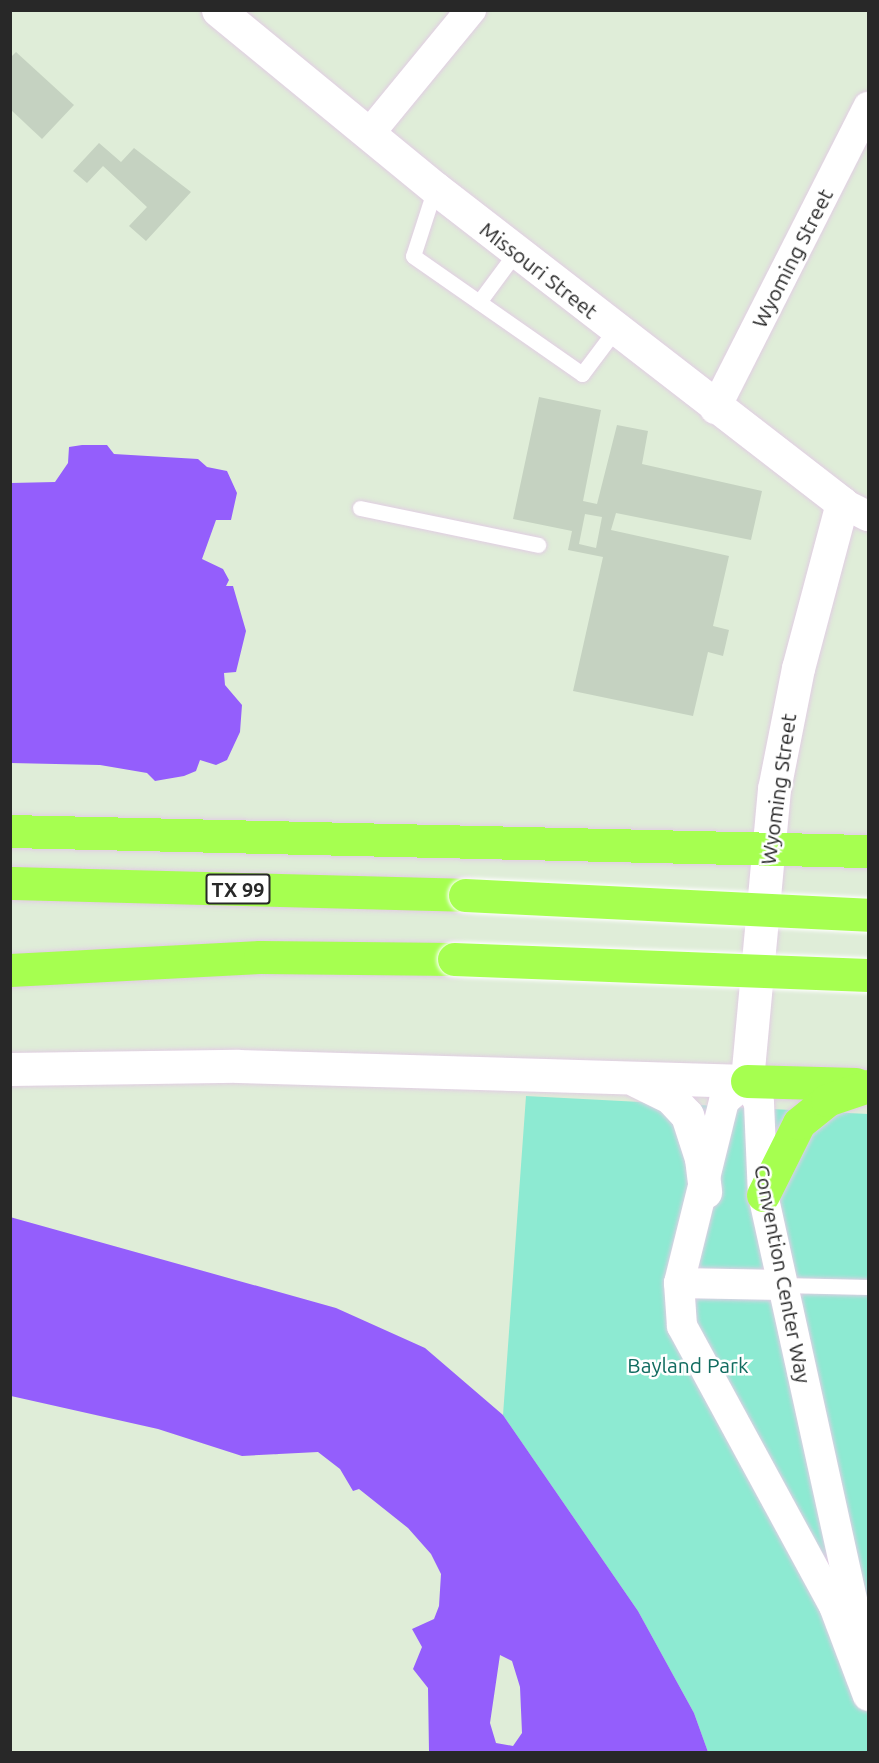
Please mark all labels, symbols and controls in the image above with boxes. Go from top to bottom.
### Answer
street label: Wyoming Street [746,184,838,332]
street label: Missouri Street [475,216,603,324]
street label: Wyoming Street [755,712,801,866]
road number: TX 99 [205,872,271,906]
street label: Convention Center Way [749,1163,817,1385]
park label: Bayland Park [627,1352,749,1378]

